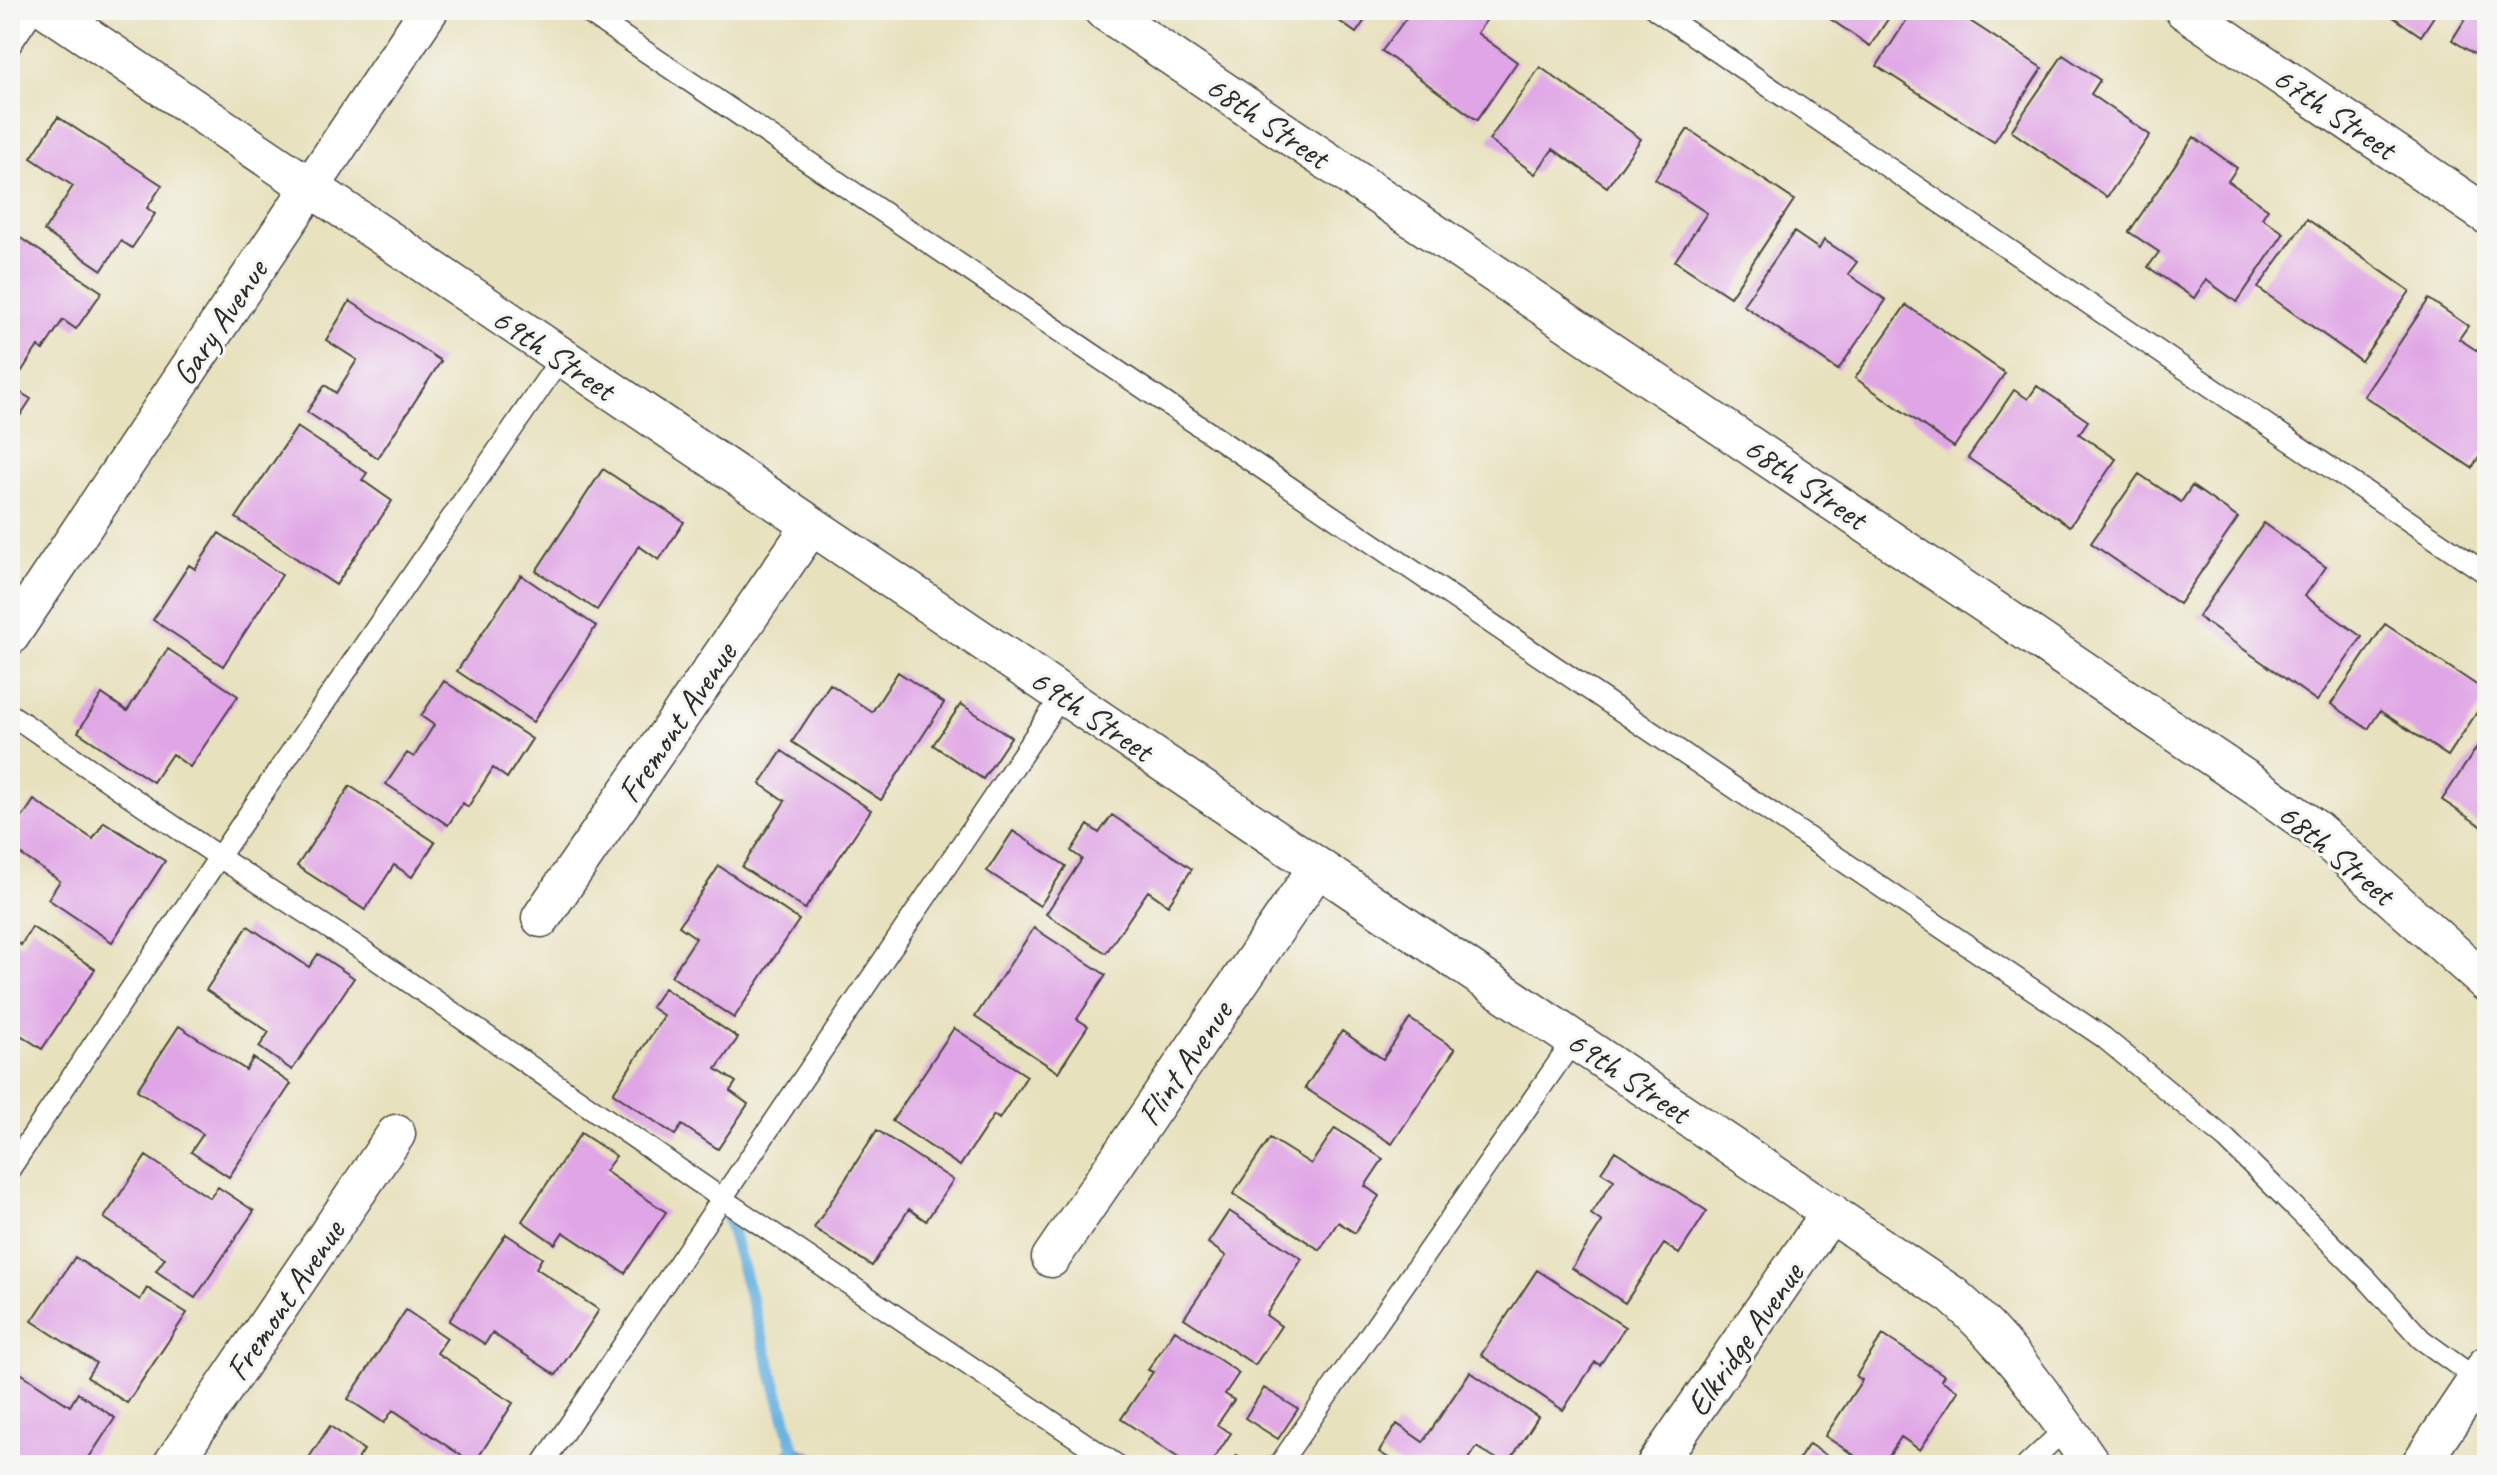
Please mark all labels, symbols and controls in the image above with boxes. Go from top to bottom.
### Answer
street label: 67th Street [2265,56,2407,171]
street label: 68th Street [1198,65,1340,180]
street label: Gary Avenue [162,249,279,393]
street label: 69th Street [484,297,626,412]
street label: 68th Street [1736,426,1878,541]
street label: Fremont Avenue [607,632,747,811]
street label: 69th Street [1022,658,1164,773]
street label: 68th Street [2270,792,2407,917]
street label: Flint Avenue [1127,990,1243,1134]
street label: 69th Street [1559,1020,1701,1135]
street label: Fremont Avenue [215,1210,355,1389]
street label: Elkridge Avenue [1676,1253,1814,1424]

